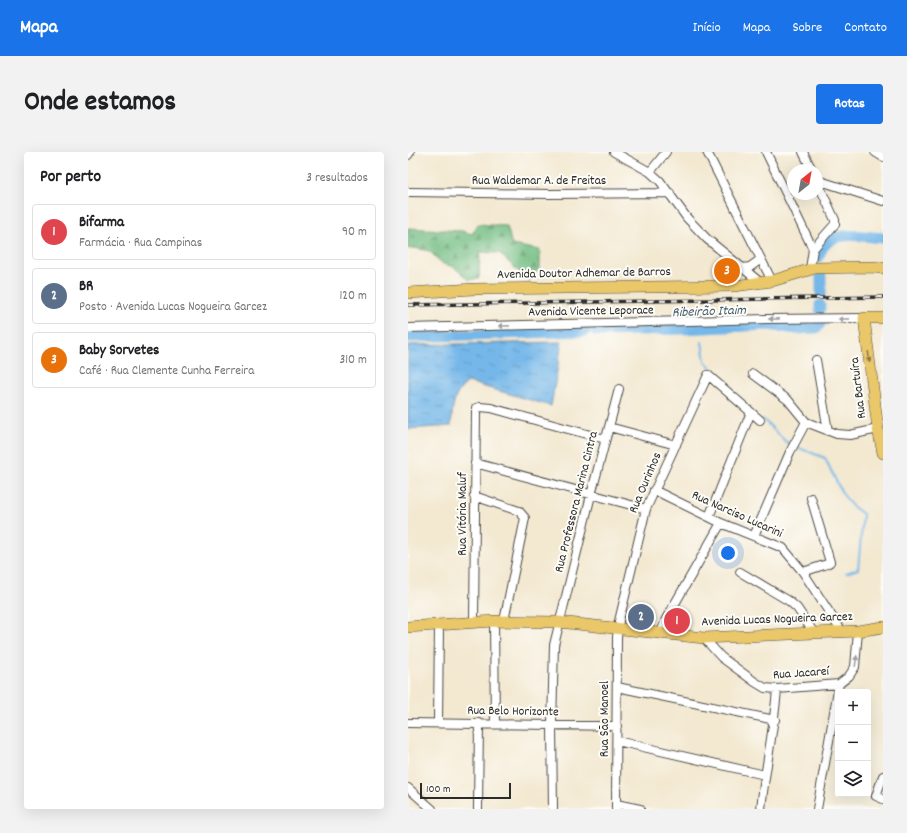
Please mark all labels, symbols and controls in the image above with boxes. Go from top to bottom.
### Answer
text: Mapa [20,15,58,42]
text: Início [693,18,721,38]
text: Mapa [743,18,770,38]
text: Sobre [792,18,822,38]
text: Contato [844,18,887,38]
text: Onde estamos [24,84,176,124]
button: Rotas [816,84,883,124]
north arrow [787,164,823,200]
text: Por perto [40,166,101,190]
text: 3 resultados [306,169,368,188]
street label: Rua Waldemar A. de Freitas [472,172,606,191]
text: Bifarma [79,212,124,234]
text: 1 [53,223,55,242]
text: 90 m [342,223,367,242]
text: Farmácia · Rua Campinas [79,234,202,253]
pin: 3 [714,256,740,286]
street label: Avenida Doutor Adhemar de Barros [497,263,671,285]
text: BR [79,276,93,298]
text: 2 [51,287,57,306]
text: 120 m [339,287,367,306]
text: Posto · Avenida Lucas Nogueira Garcez [79,298,267,317]
street label: Avenida Vicente Leporace [528,301,654,323]
water label: Ribeirão Itaim [672,301,747,323]
one-way arrow [767,316,780,322]
one-way arrow [837,316,850,322]
one-way arrow [497,323,510,329]
text: Baby Sorvetes [79,340,159,362]
text: 3 [51,351,57,370]
text: 310 m [339,351,367,370]
one-way arrow [866,351,872,363]
street label: Rua Bartuíra [846,355,872,420]
text: Café · Rua Clemente Cunha Ferreira [79,362,254,381]
street label: Rua Professora Marina Cintra [550,428,604,575]
street label: Rua Ourinhos [625,450,667,516]
street label: Rua Vitória Maluf [454,472,473,556]
street label: Rua Narciso Lucarini [688,486,786,544]
your location [718,543,738,563]
pin: 2 [628,602,654,632]
pin: 1 [664,606,690,636]
street label: Avenida Lucas Nogueira Garcez [701,608,853,632]
one-way arrow [853,655,859,667]
street label: Rua Jacareí [772,662,831,685]
street label: Rua São Manoel [596,681,615,757]
map controls [835,689,871,797]
button: + [835,689,871,725]
street label: Rua Belo Horizonte [467,702,559,722]
button: − [835,725,871,761]
button: layers [835,761,871,797]
scale bar [420,781,511,800]
text: 100 m [426,782,450,798]

